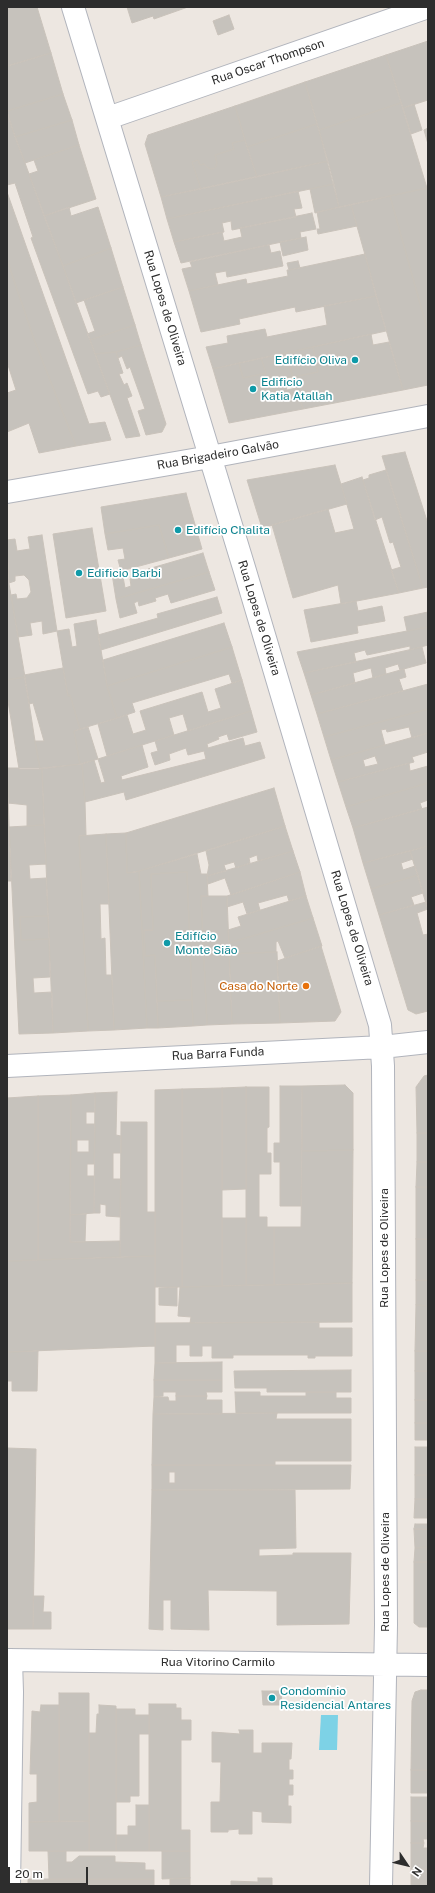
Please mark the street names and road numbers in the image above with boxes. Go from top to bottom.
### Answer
street label: Rua Oscar Thompson [210,36,326,88]
street label: Rua Lopes de Oliveira [141,249,189,367]
street label: Rua Brigadeiro Galvão [156,437,280,473]
street label: Rua Lopes de Oliveira [235,559,283,677]
street label: Rua Lopes de Oliveira [328,869,376,987]
street label: Rua Barra Funda [171,1044,265,1064]
street label: Rua Lopes de Oliveira [377,1188,391,1308]
street label: Rua Lopes de Oliveira [378,1512,392,1632]
street label: Rua Vitorino Carmilo [161,1655,275,1669]

